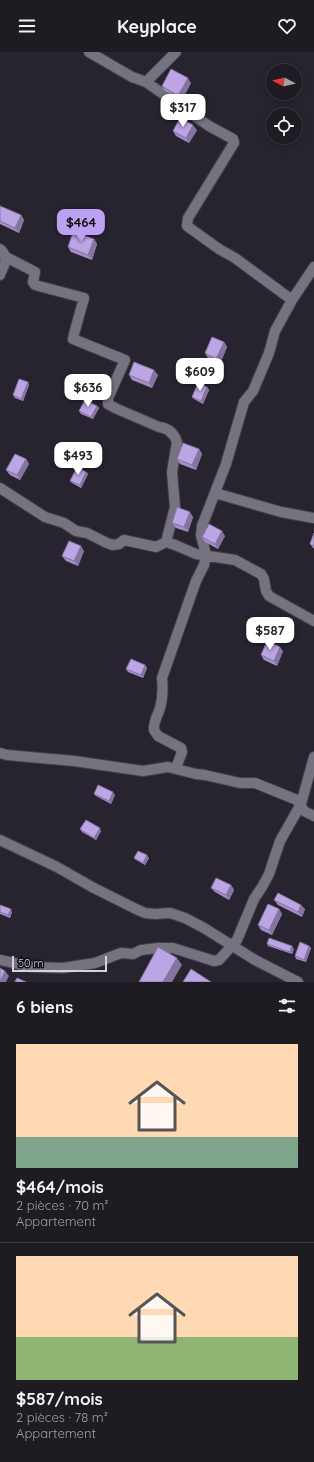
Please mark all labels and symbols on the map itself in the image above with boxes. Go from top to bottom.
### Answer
north arrow [266,64,302,100]
pin: $317 [159,94,207,128]
pin: $464 [57,209,105,243]
pin: $609 [176,358,224,392]
pin: $636 [64,374,112,408]
pin: $493 [54,442,102,476]
pin: $587 [246,617,294,651]
scale bar [12,954,107,973]

